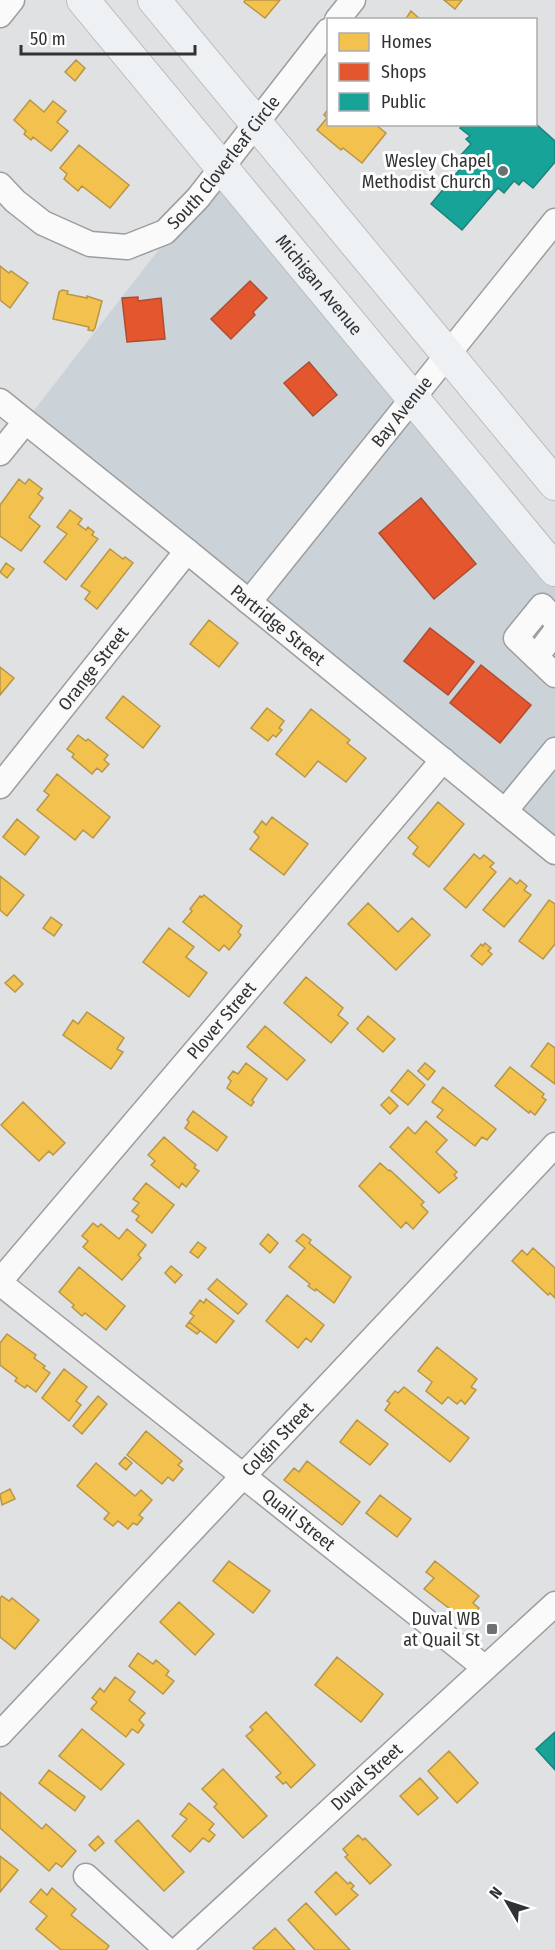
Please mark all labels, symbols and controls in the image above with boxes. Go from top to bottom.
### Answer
scale bar [21,18,195,56]
legend [327,18,537,126]
text: 50 m [30,28,66,50]
text: Homes [381,31,432,53]
text: Shops [381,61,426,83]
street label: South Cloverleaf Circle [163,91,285,234]
text: Public [381,91,426,113]
place label: Wesley Chapel Methodist Church [362,150,491,193]
marker: Wesley Chapel Methodist Church [496,164,510,178]
street label: Michigan Avenue [271,230,367,340]
street label: Bay Avenue [367,372,437,452]
street label: Partridge Street [226,580,330,670]
street label: Orange Street [53,622,134,715]
street label: Plover Street [182,977,261,1064]
street label: Colgin Street [237,1397,318,1481]
street label: Quail Street [257,1484,340,1556]
place label: Duval WB at Quail St [403,1608,480,1651]
marker: Duval WB at Quail St [485,1622,499,1636]
street label: Duval Street [326,1738,407,1815]
north arrow [477,1872,537,1932]
text: N [485,1883,506,1903]

